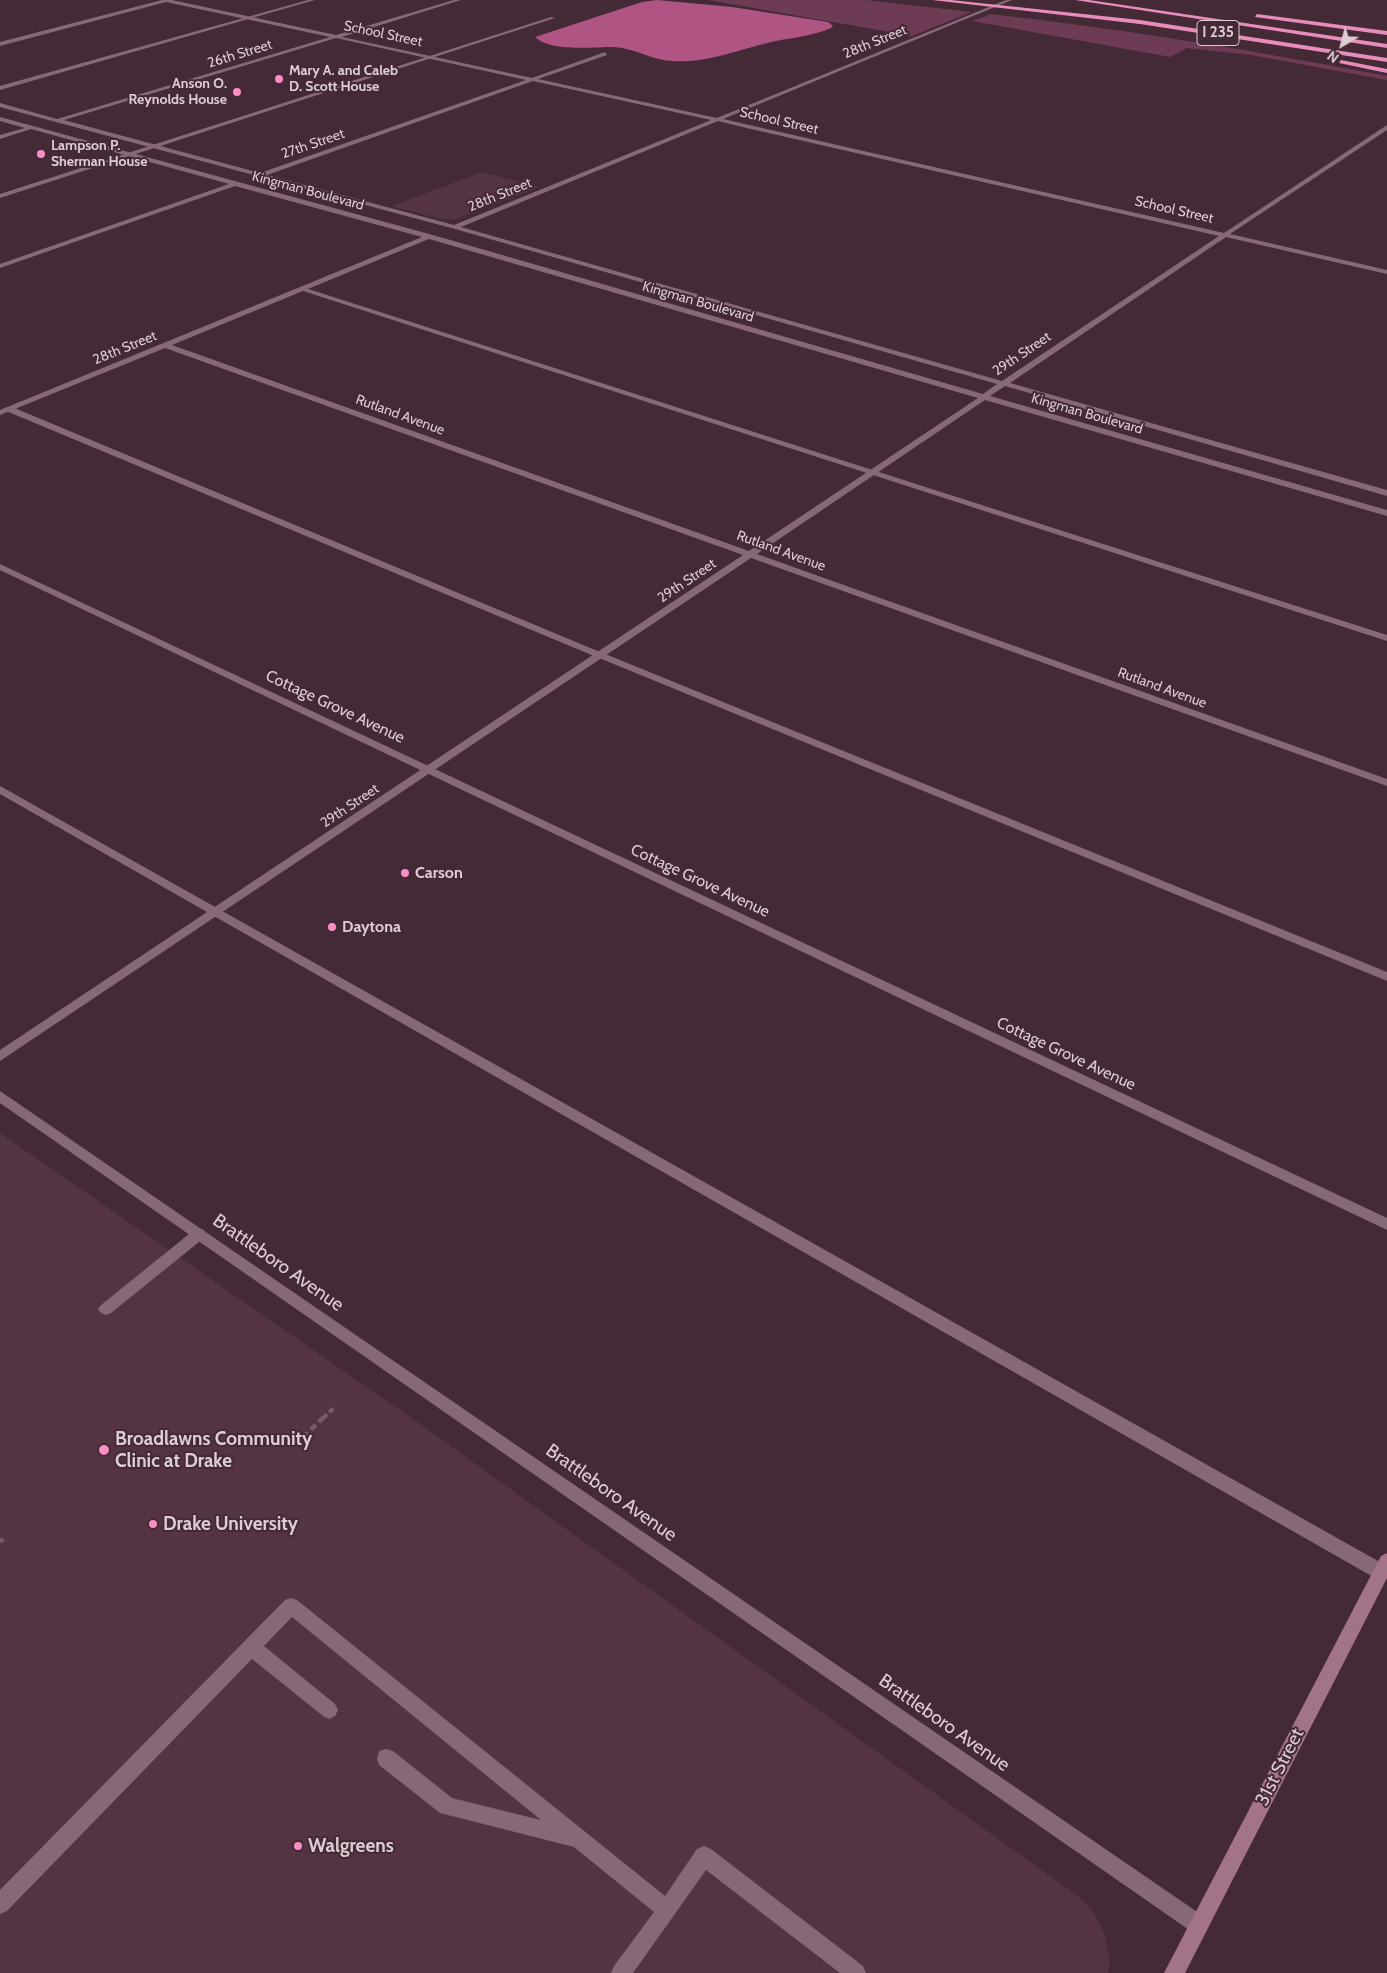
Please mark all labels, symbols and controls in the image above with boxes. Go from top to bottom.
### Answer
street label: School Street [342,17,424,51]
road number: I 235 [1197,20,1239,46]
north arrow [1317,20,1367,70]
street label: 28th Street [841,22,909,62]
street label: 26th Street [206,36,274,72]
text: N [1324,47,1342,67]
place label: Mary A. and Caleb D. Scott House [289,63,398,95]
marker: Mary A. and Caleb D. Scott House [273,73,285,85]
place label: Anson O. Reynolds House [129,76,227,108]
marker: Anson O. Reynolds House [231,86,243,98]
street label: School Street [738,104,820,138]
street label: 27th Street [279,125,347,163]
place label: Lampson P. Sherman House [51,138,147,170]
marker: Lampson P. Sherman House [35,148,47,160]
street label: Kingman Boulevard [250,168,366,214]
street label: 28th Street [466,175,534,215]
street label: School Street [1133,193,1215,227]
street label: Kingman Boulevard [640,278,756,326]
street label: 28th Street [91,328,159,368]
street label: 29th Street [990,328,1054,380]
street label: Kingman Boulevard [1029,390,1145,438]
street label: Rutland Avenue [353,391,447,439]
street label: Rutland Avenue [734,527,828,575]
street label: 29th Street [655,555,719,607]
street label: Rutland Avenue [1115,664,1209,712]
street label: Cottage Grove Avenue [263,666,407,748]
street label: 29th Street [318,780,382,832]
street label: Cottage Grove Avenue [628,840,772,922]
place label: Carson [415,863,463,883]
marker: Carson [399,867,411,879]
place label: Daytona [342,917,401,937]
marker: Daytona [326,921,338,933]
street label: Cottage Grove Avenue [994,1013,1138,1095]
street label: Brattleboro Avenue [208,1209,348,1317]
place label: Broadlawns Community Clinic at Drake [115,1428,312,1472]
street label: Brattleboro Avenue [541,1439,681,1547]
marker: Broadlawns Community Clinic at Drake [97,1443,111,1457]
place label: Drake University [163,1513,298,1535]
marker: Drake University [147,1518,159,1530]
street label: Brattleboro Avenue [874,1669,1014,1777]
street label: 31st Street [1251,1724,1309,1810]
place label: Walgreens [308,1835,394,1857]
marker: Walgreens [292,1840,304,1852]

